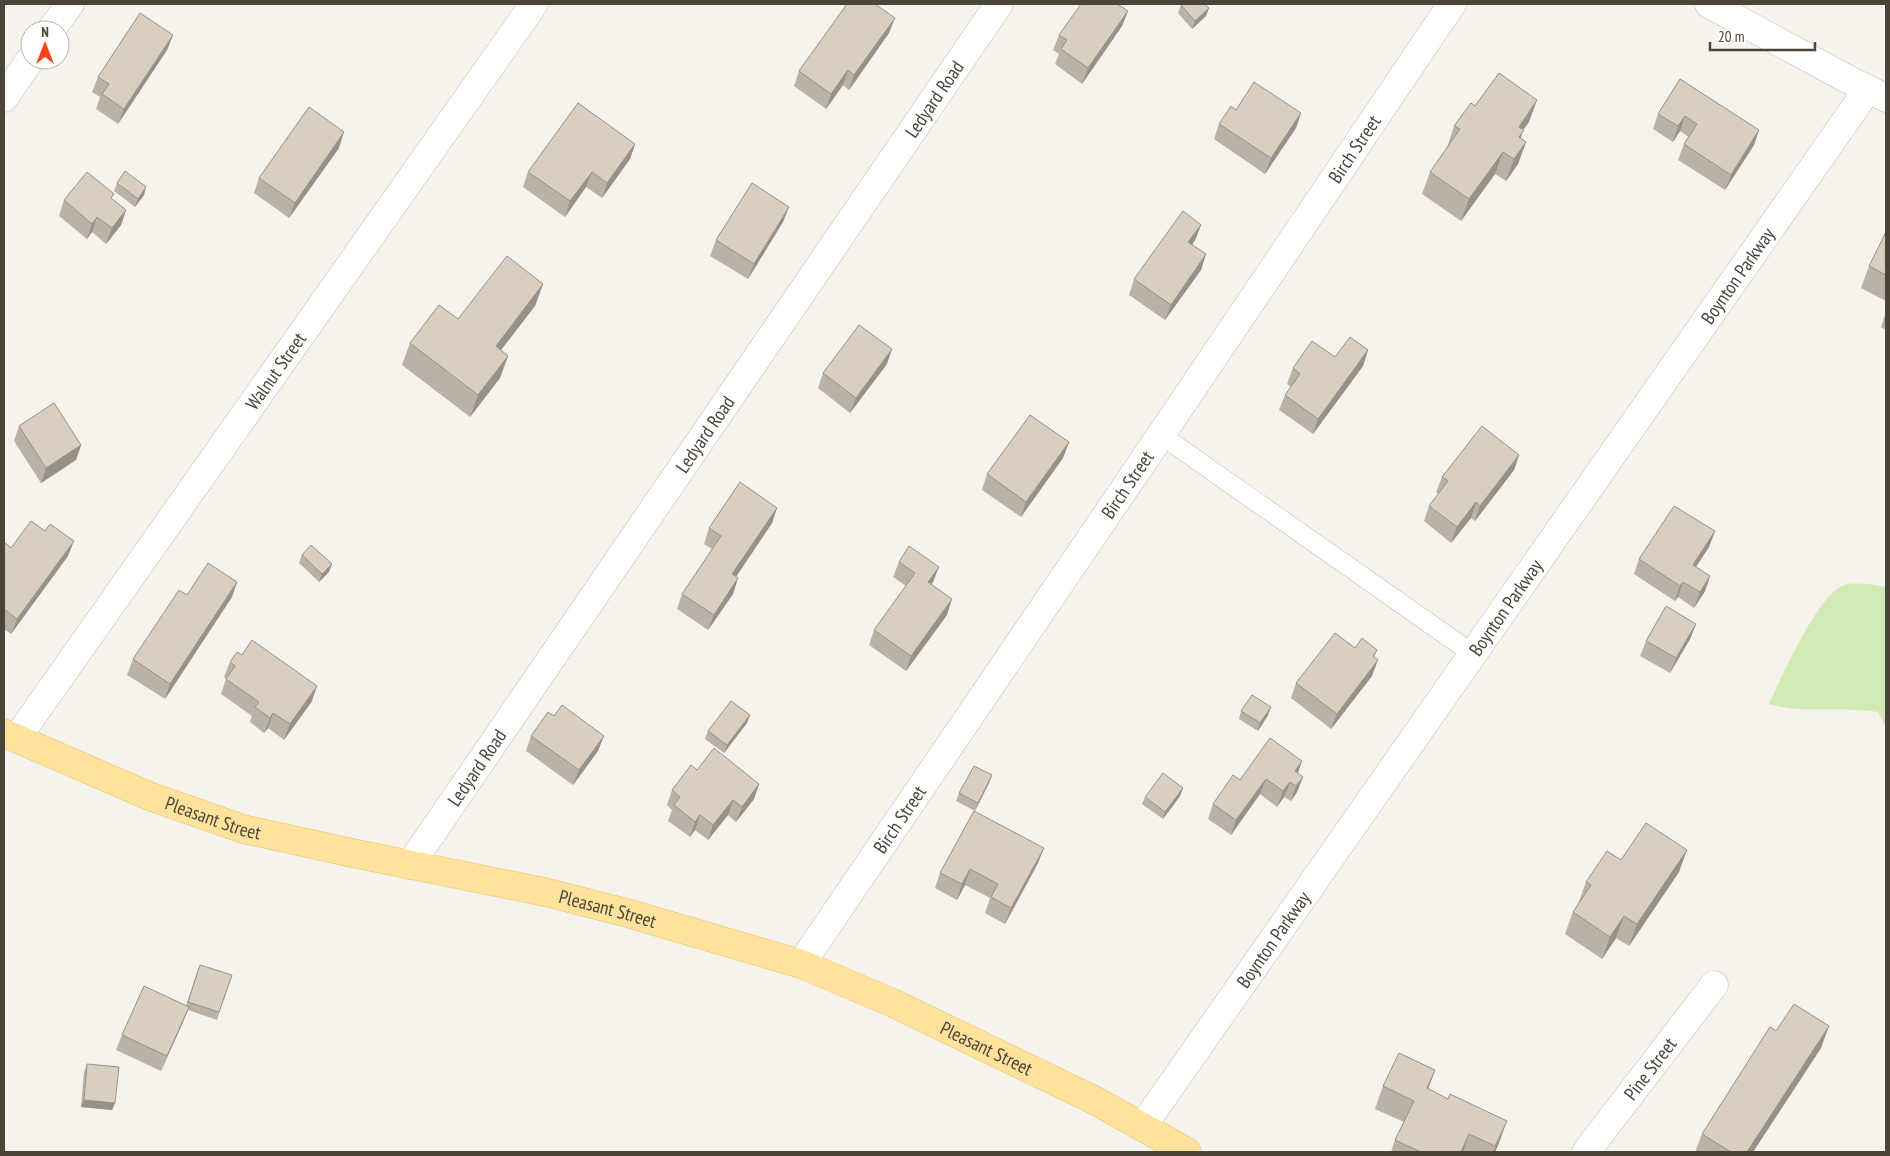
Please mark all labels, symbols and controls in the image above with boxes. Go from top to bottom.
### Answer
north arrow [20,20,70,70]
scale bar [1710,20,1815,52]
text: N [41,23,49,41]
text: 20 m [1718,27,1744,46]
street label: Ledyard Road [899,56,969,142]
street label: Birch Street [1323,110,1386,188]
street label: Boynton Parkway [1695,222,1780,329]
street label: Walnut Street [240,327,312,414]
street label: Ledyard Road [670,391,739,477]
street label: Birch Street [1096,445,1159,523]
street label: Boynton Parkway [1463,554,1548,660]
street label: Ledyard Road [442,725,511,811]
street label: Birch Street [868,780,931,858]
street label: Pleasant Street [162,791,264,845]
street label: Pleasant Street [557,884,660,933]
street label: Boynton Parkway [1231,886,1316,992]
street label: Pleasant Street [937,1016,1037,1081]
street label: Pine Street [1618,1032,1682,1105]

